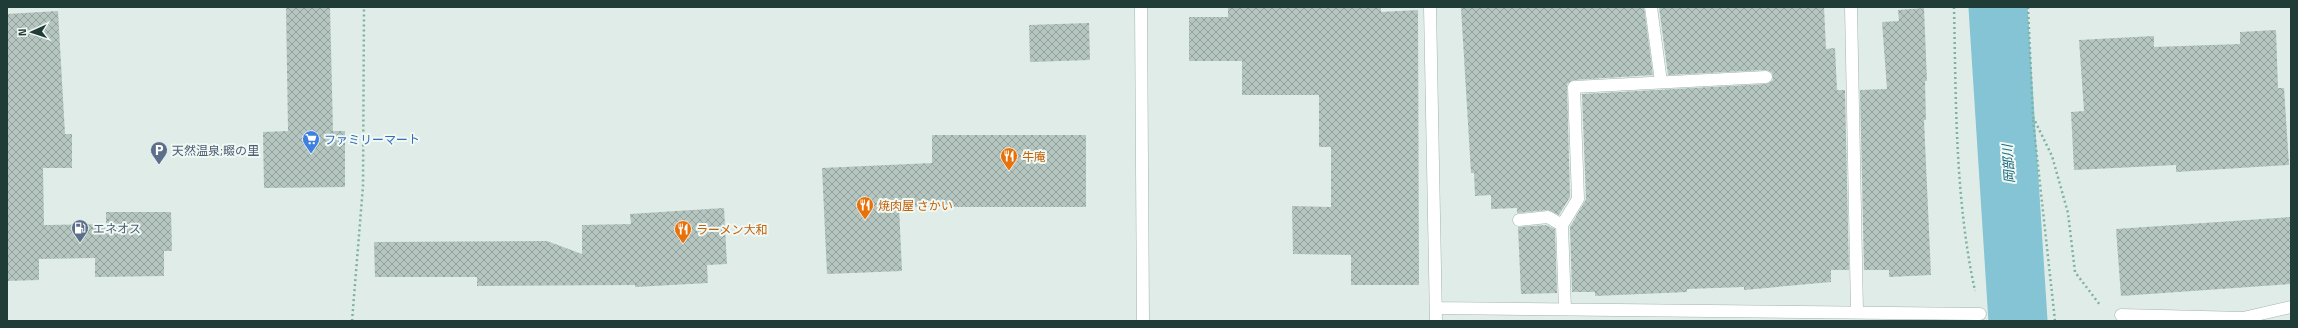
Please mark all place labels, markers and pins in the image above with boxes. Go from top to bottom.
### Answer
supermarket icon: ファミリーマート [301,129,321,154]
place label: ファミリーマート [324,130,420,149]
parking icon: 天然温泉;畷の里 [149,140,169,165]
place label: 天然温泉;畷の里 [172,141,259,160]
restaurant icon: 牛庵 [999,146,1019,171]
place label: 牛庵 [1022,147,1046,166]
restaurant icon: 焼肉屋 さかい [855,195,875,220]
place label: 焼肉屋 さかい [878,196,953,215]
fuel station icon: エネオス [70,218,90,243]
place label: エネオス [93,219,141,238]
restaurant icon: ラーメン大和 [673,219,693,244]
place label: ラーメン大和 [696,220,768,239]

